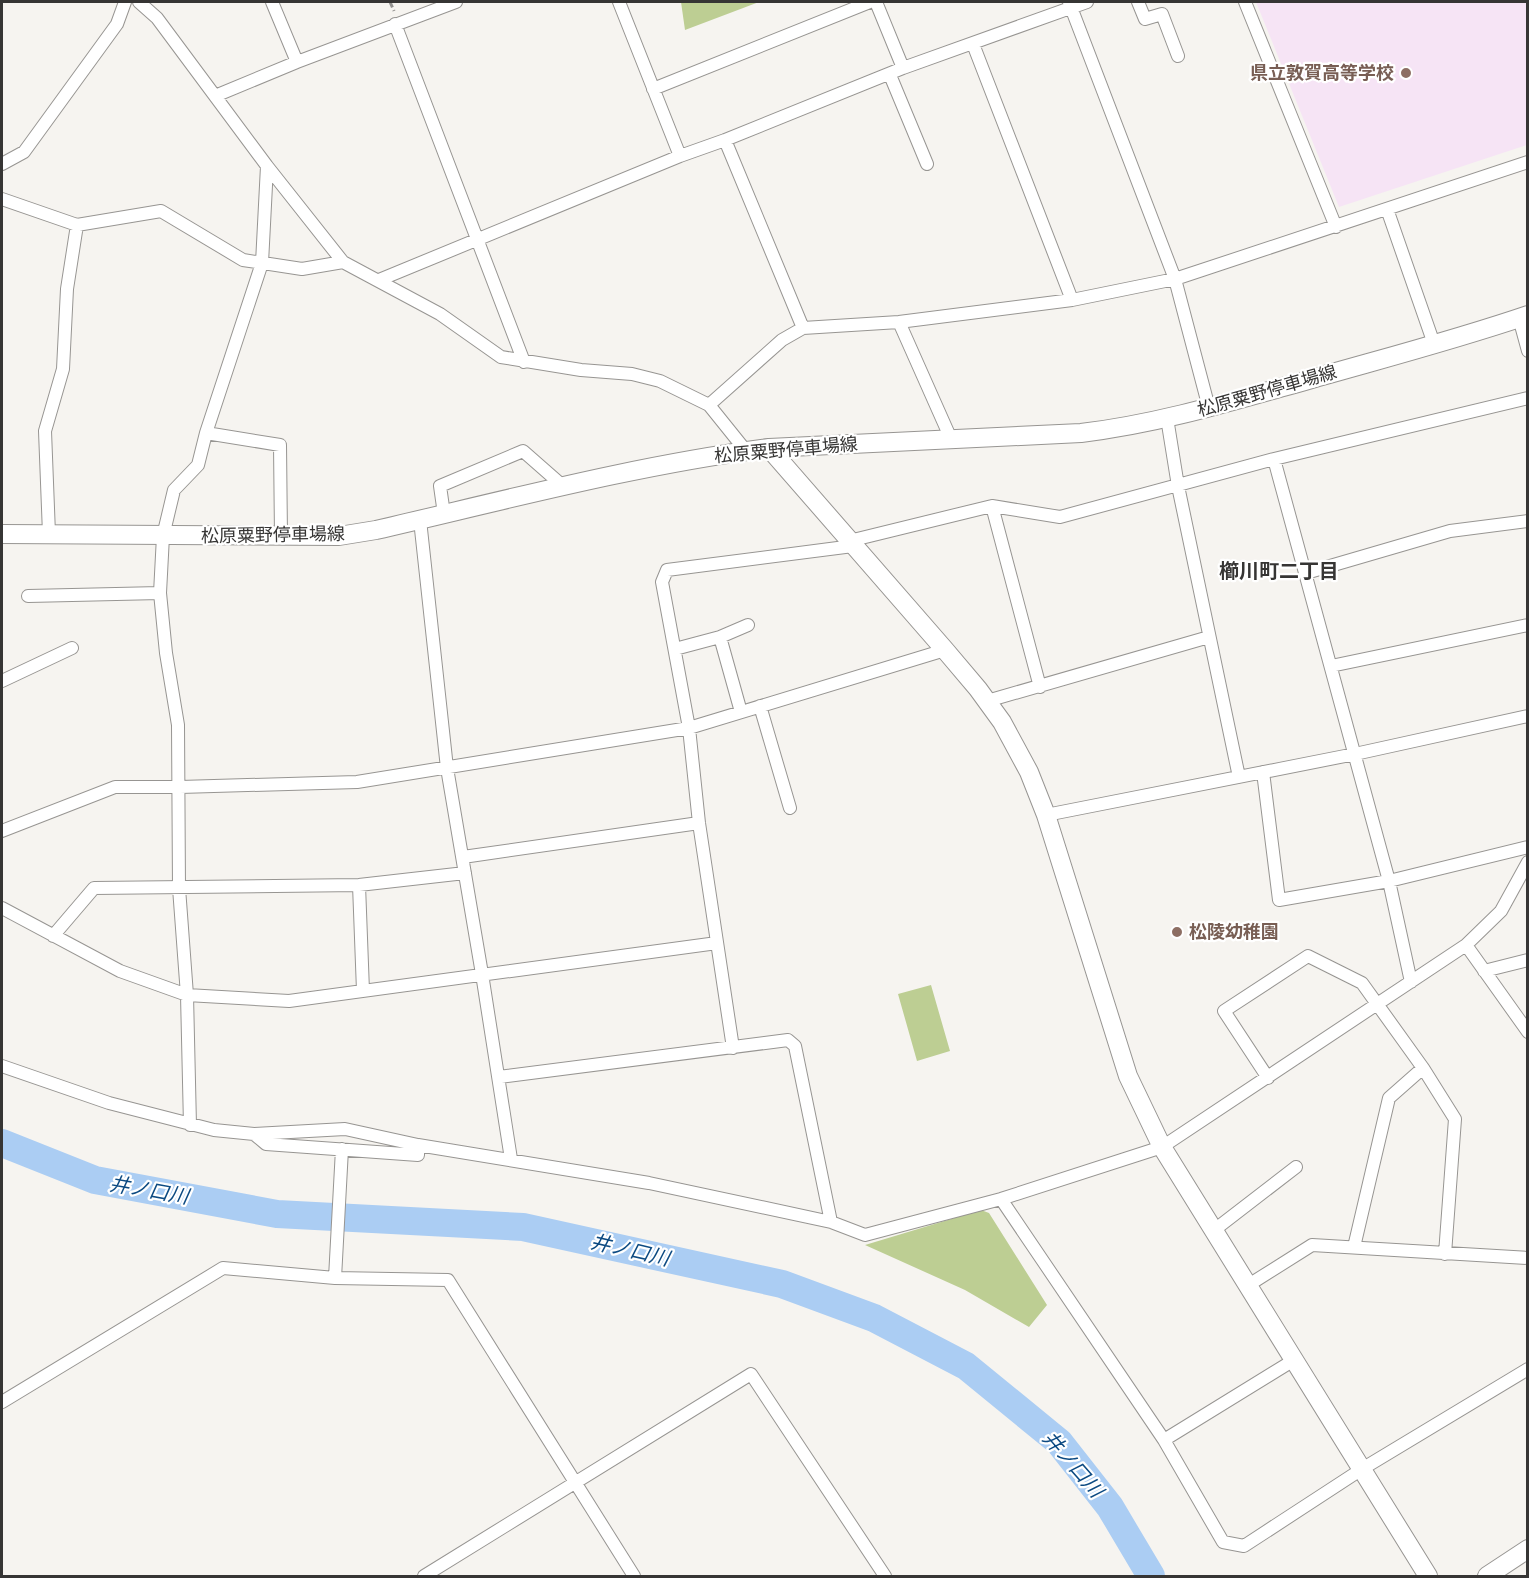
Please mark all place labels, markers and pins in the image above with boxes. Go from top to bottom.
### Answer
place label: 県立敦賀高等学校 [1250,60,1394,85]
marker: 県立敦賀高等学校 [1399,66,1413,80]
place label: 松陵幼稚園 [1189,919,1279,944]
marker: 松陵幼稚園 [1170,925,1184,939]

